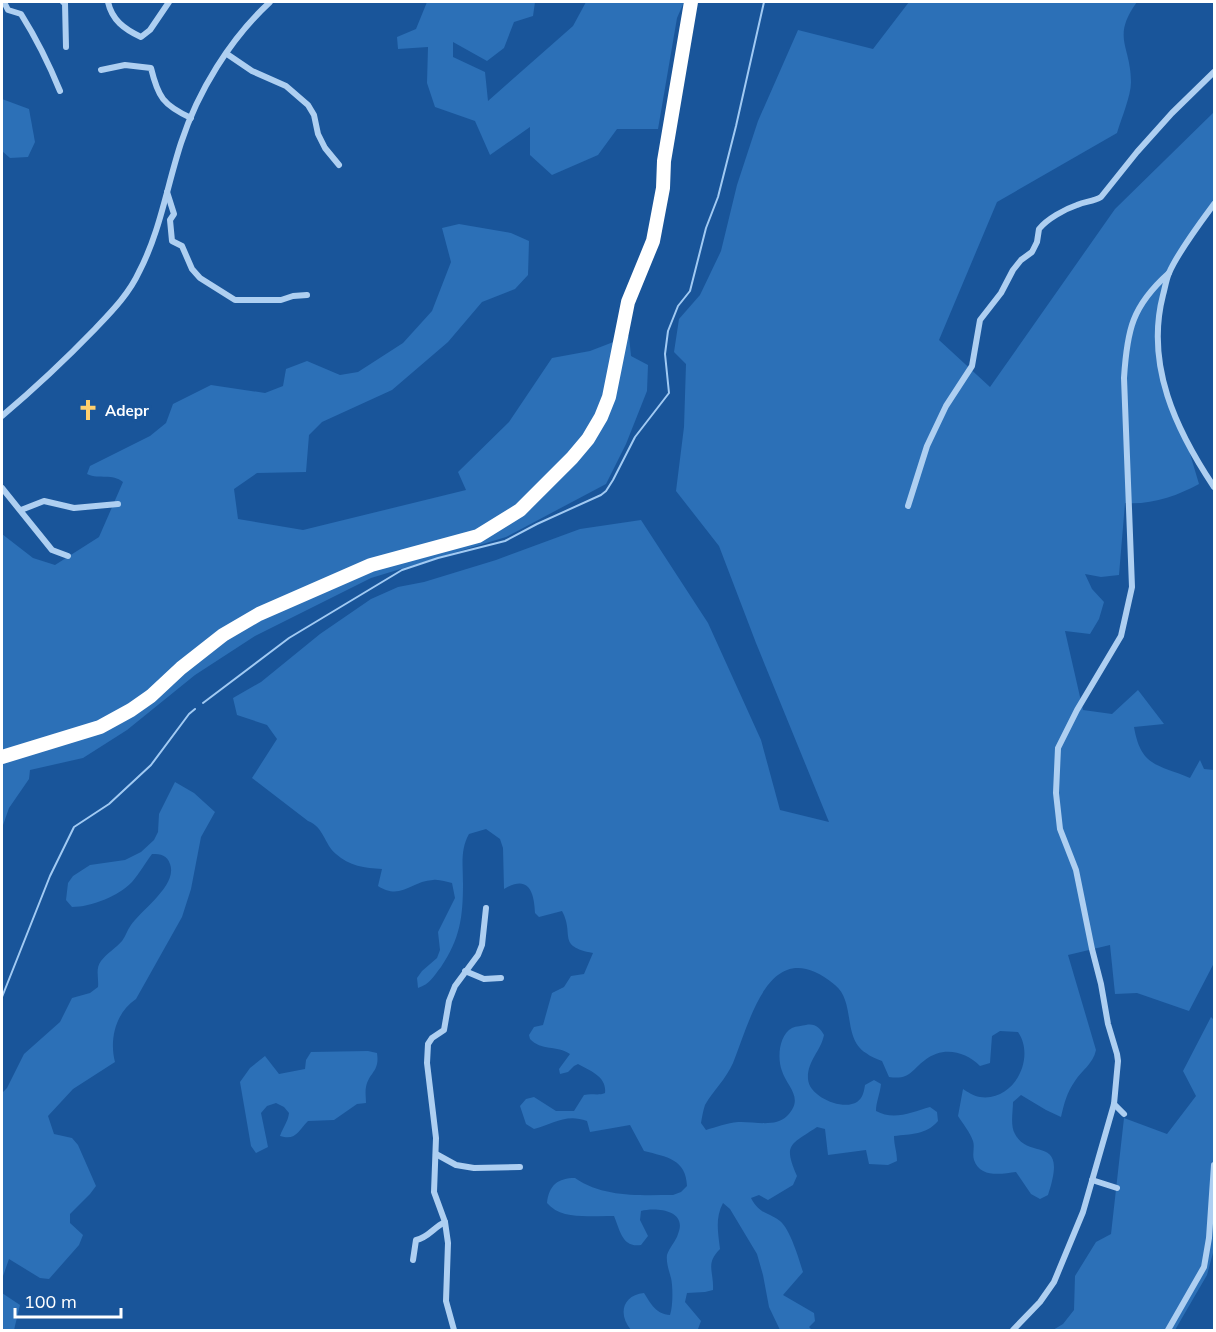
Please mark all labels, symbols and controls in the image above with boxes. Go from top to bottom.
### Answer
church icon: Adepr [76,398,100,422]
place label: Adepr [105,401,149,420]
scale bar [15,1281,122,1319]
text: 100 m [24,1290,77,1313]

